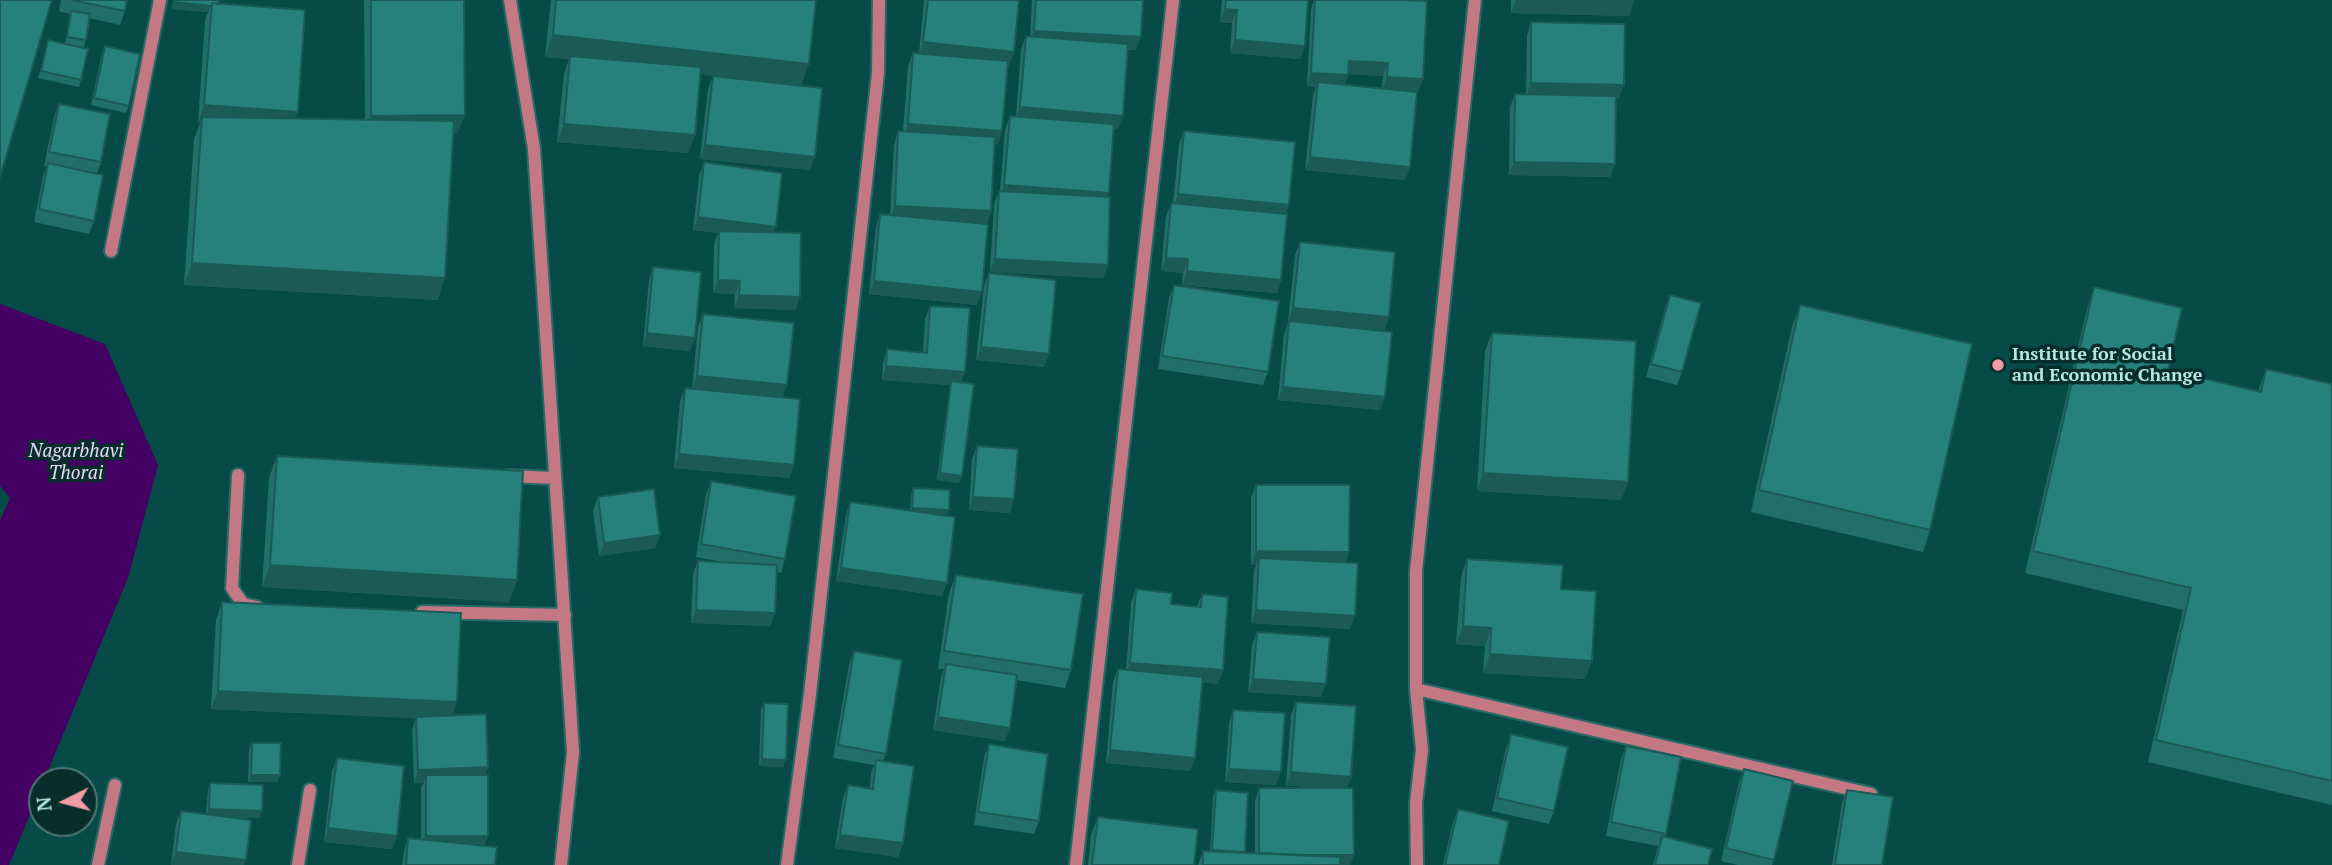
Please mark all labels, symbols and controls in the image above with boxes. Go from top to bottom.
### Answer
place label: Institute for Social and Economic Change [2012,344,2202,386]
marker: Institute for Social and Economic Change [1990,357,2006,373]
water label: Nagarbhavi Thorai [29,441,123,485]
north arrow [28,767,98,837]
text: N [30,796,57,813]

